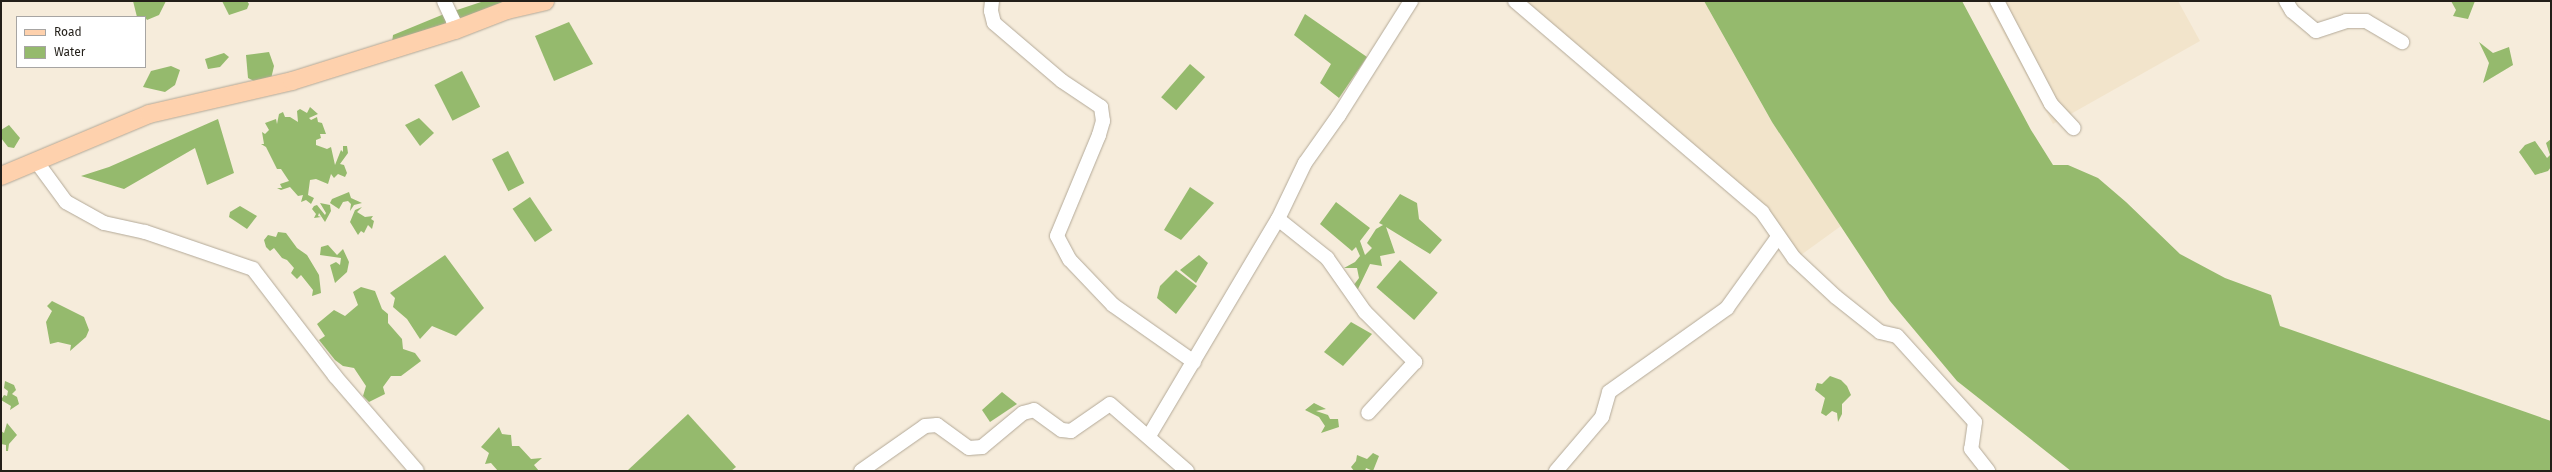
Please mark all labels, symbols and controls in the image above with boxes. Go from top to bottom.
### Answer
legend [16,16,146,68]
text: Road [54,25,82,39]
text: Water [54,45,85,59]

